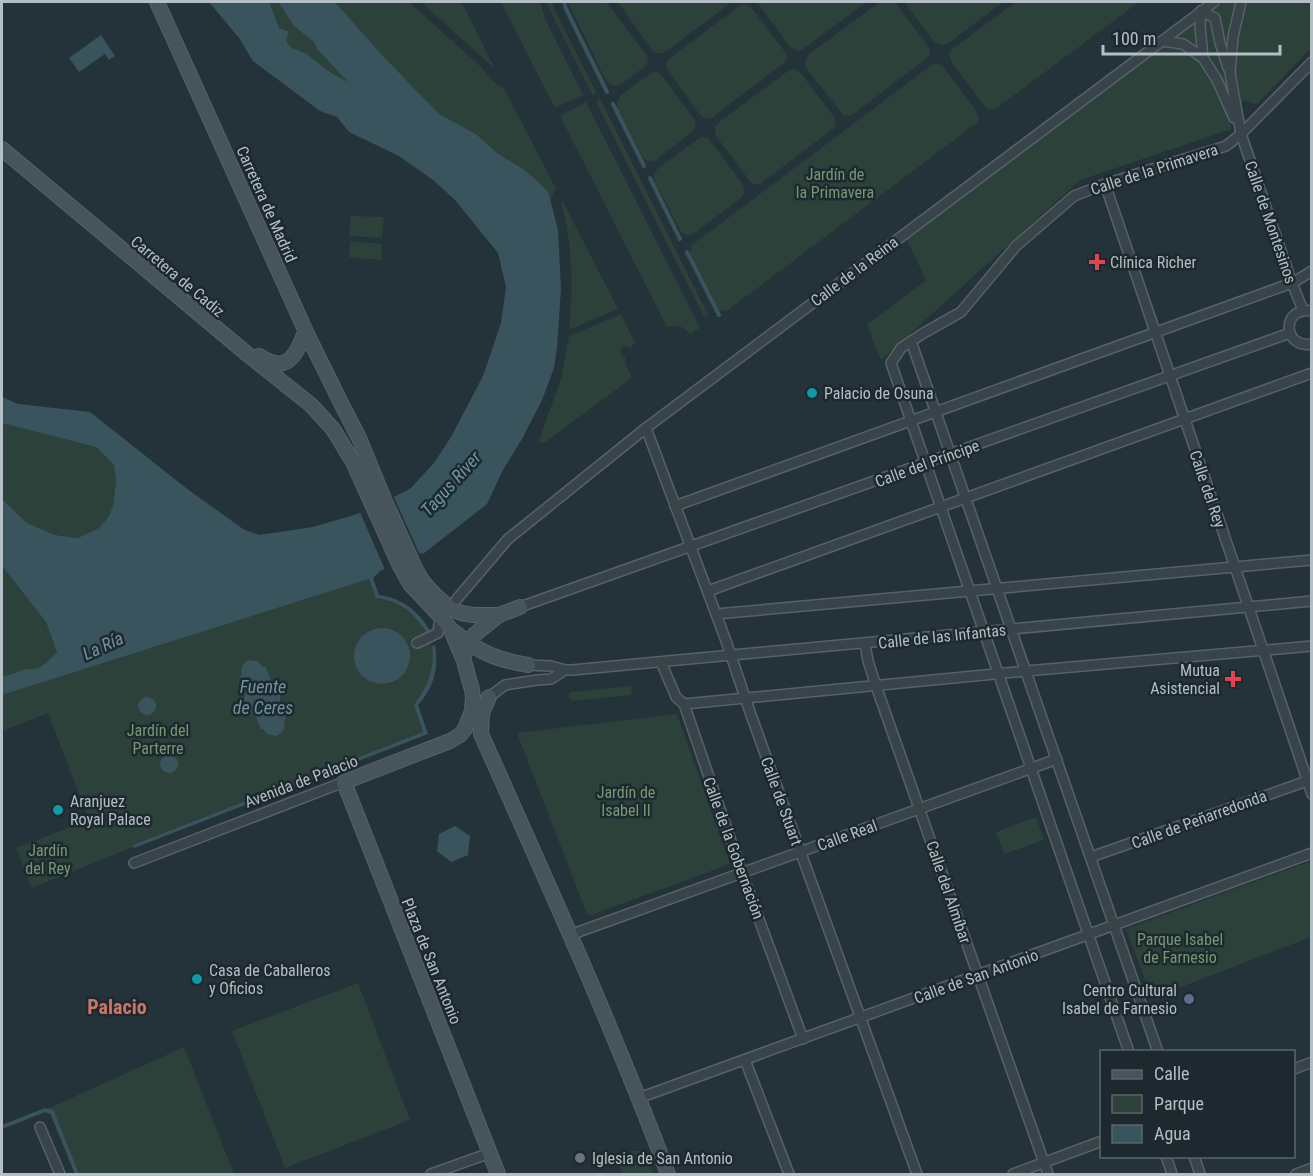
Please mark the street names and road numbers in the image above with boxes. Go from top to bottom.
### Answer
street label: Calle de la Primavera [1088,140,1220,199]
street label: Carretera de Madrid [232,143,301,265]
street label: Calle de Montesinos [1241,158,1300,286]
street label: Carretera de Cadiz [127,232,228,321]
street label: Calle de la Reina [807,232,902,310]
street label: Calle del Príncipe [872,436,982,491]
street label: Calle del Rey [1185,448,1230,531]
street label: Calle de las Infantas [877,620,1007,653]
street label: Avenida de Palacio [242,751,360,812]
street label: Calle de Stuart [757,754,806,848]
street label: Calle de la Gobernación [699,775,768,922]
street label: Calle de Peñarredonda [1129,786,1269,853]
street label: Calle Real [815,816,880,855]
street label: Calle del Almíbar [922,838,975,946]
street label: Plaza de San Antonio [398,895,465,1027]
street label: Calle de San Antonio [911,945,1041,1008]

